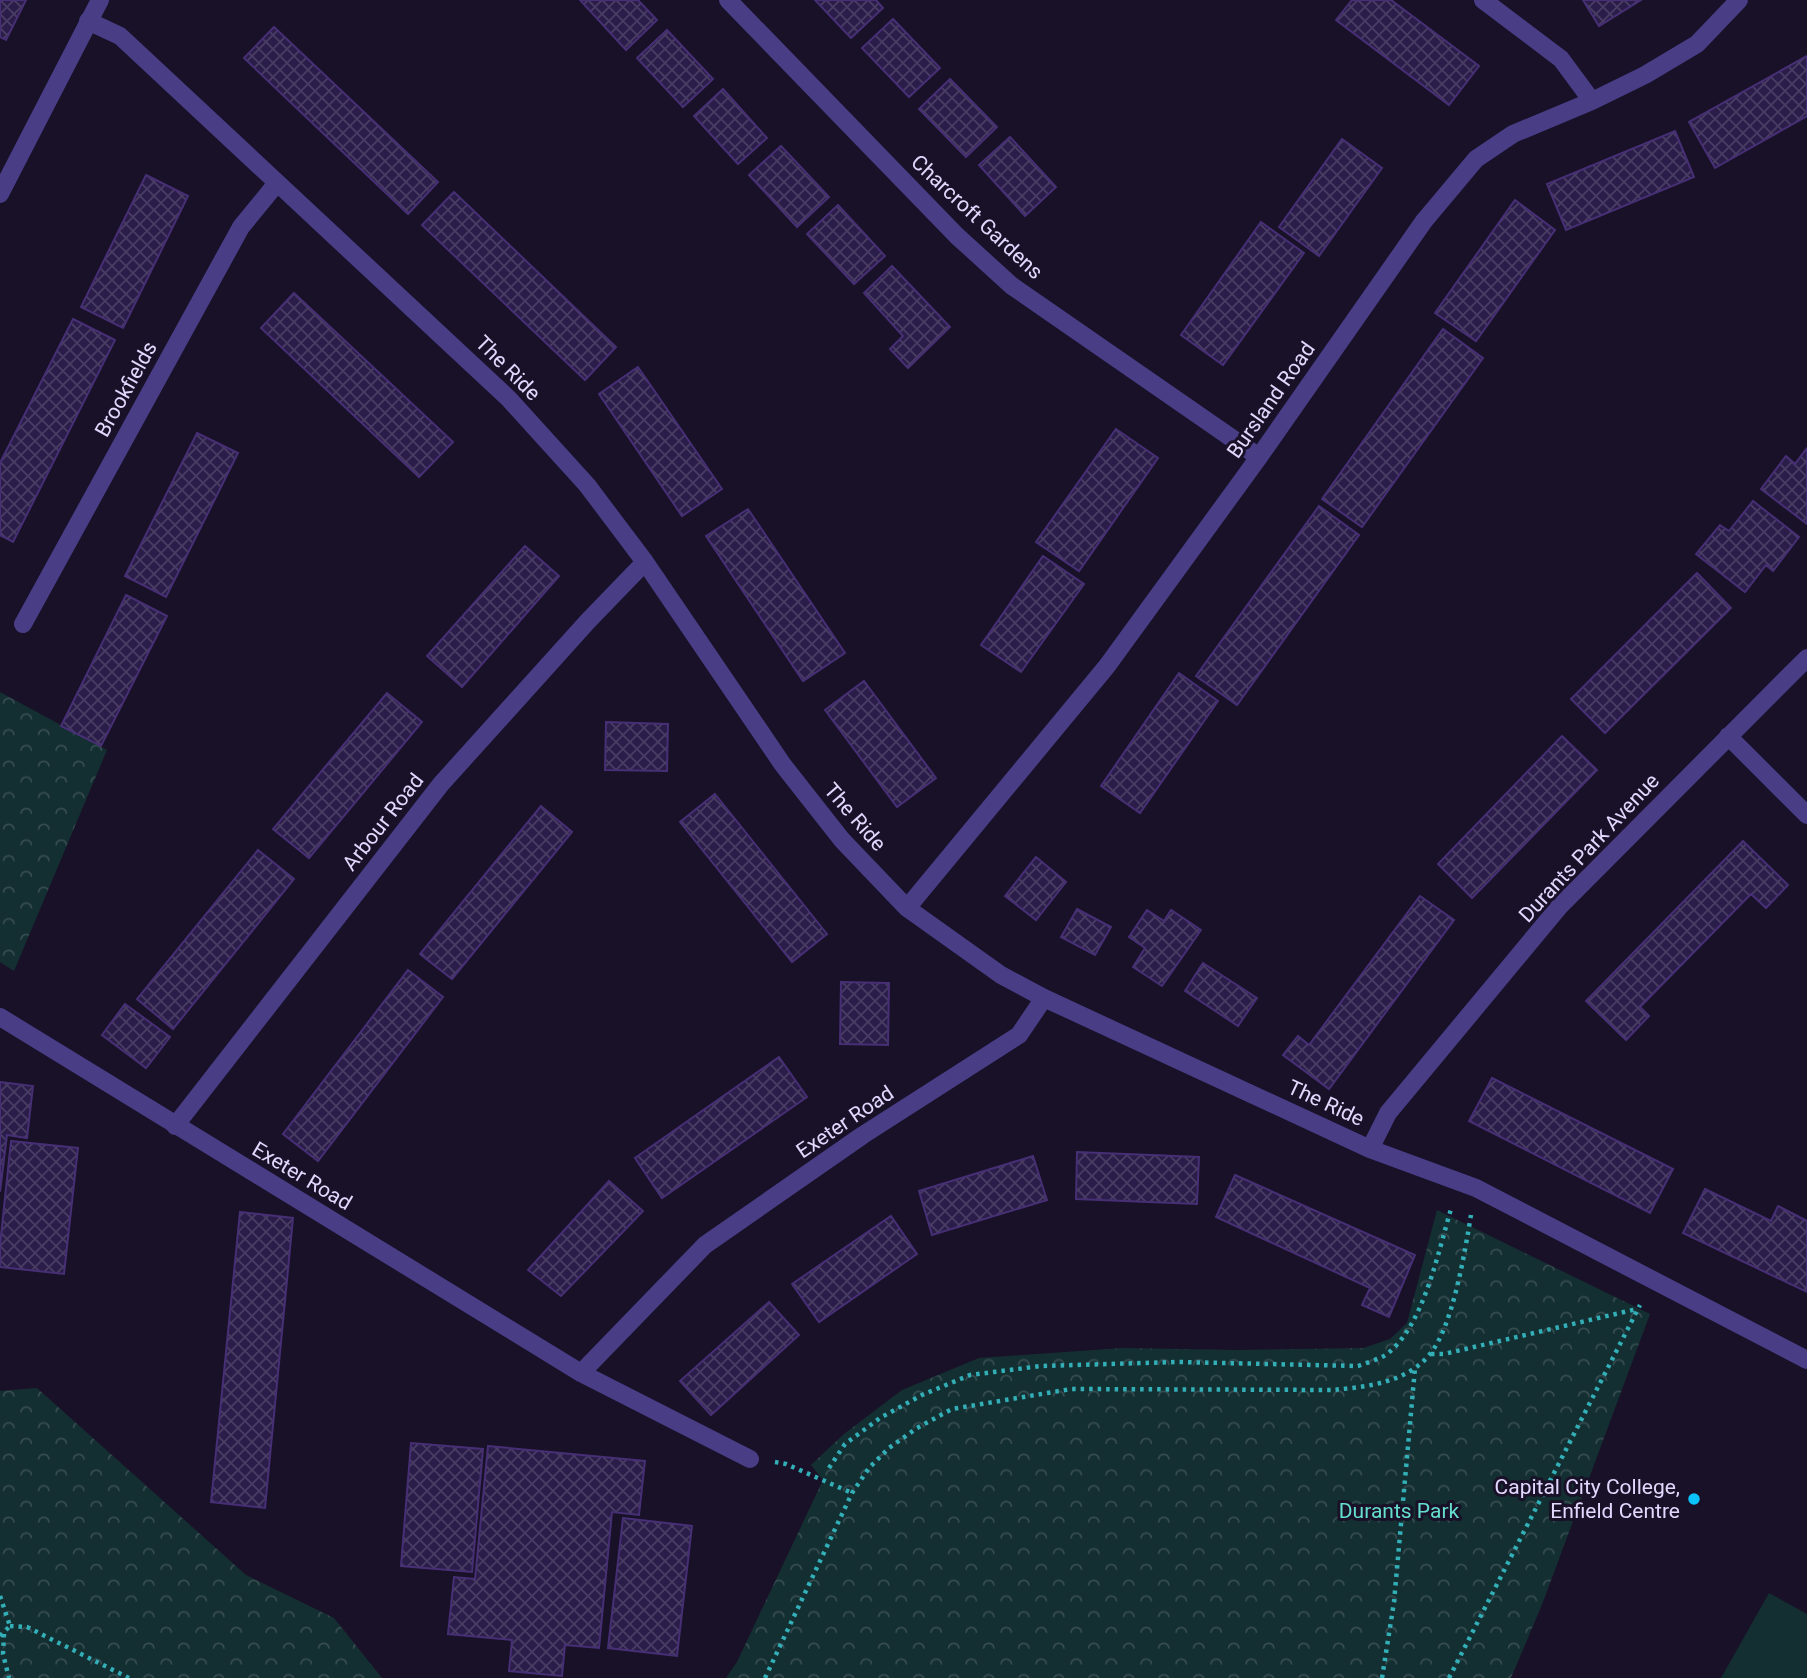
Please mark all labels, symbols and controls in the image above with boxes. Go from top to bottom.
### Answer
street label: Charcroft Gardens [906,150,1048,284]
street label: The Ride [471,331,545,405]
street label: Brookfields [90,337,162,441]
street label: Bursland Road [1222,337,1320,463]
street label: Arbour Road [338,769,428,875]
street label: Durants Park Avenue [1514,769,1664,927]
street label: The Ride [819,778,891,856]
street label: The Ride [1284,1075,1368,1131]
street label: Exeter Road [792,1081,898,1163]
street label: Exeter Road [248,1137,356,1215]
place label: Capital City College, Enfield Centre [1495,1475,1680,1523]
marker: Capital City College, Enfield Centre [1686,1491,1702,1507]
park label: Durants Park [1339,1499,1460,1523]

